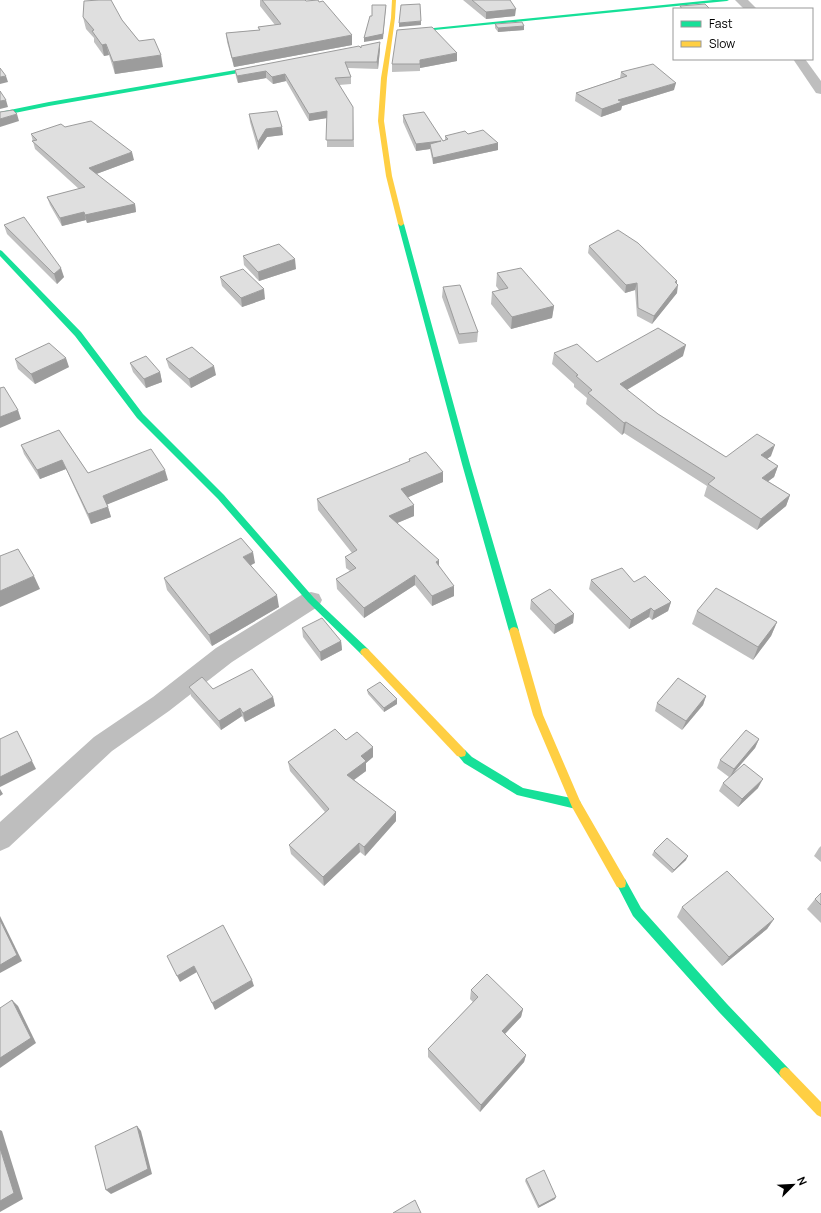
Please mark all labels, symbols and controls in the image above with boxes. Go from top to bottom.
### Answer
legend [673,8,813,60]
text: Fast [709,15,733,32]
text: Slow [709,35,735,52]
north arrow [773,1165,813,1205]
text: N [794,1174,811,1187]

